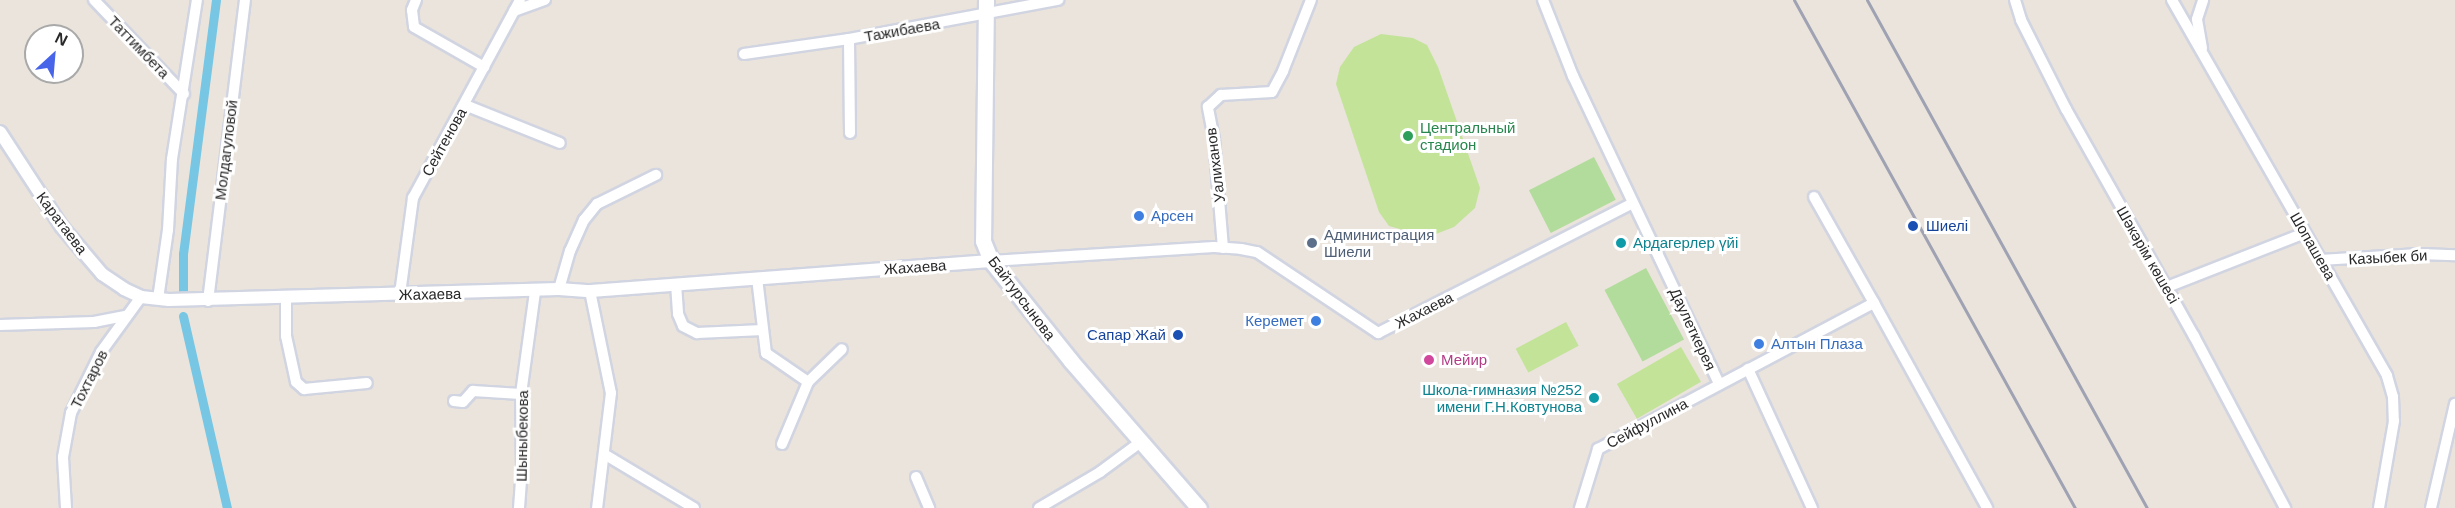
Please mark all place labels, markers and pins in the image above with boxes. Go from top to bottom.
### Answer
place label: Центральный стадион [1420,118,1515,153]
marker: Центральный стадион [1401,129,1415,143]
place label: Арсен [1151,207,1193,225]
marker: Арсен [1132,209,1146,223]
marker: Шиелі [1904,217,1922,235]
place label: Шиелі [1926,217,1968,235]
place label: Администрация Шиели [1324,225,1434,260]
place label: Ардагерлер үйі [1633,234,1738,252]
marker: Администрация Шиели [1305,236,1319,250]
marker: Ардагерлер үйі [1614,236,1628,250]
place label: Керемет [1245,312,1304,330]
marker: Керемет [1309,314,1323,328]
place label: Сапар Жай [1087,326,1166,344]
marker: Сапар Жай [1171,328,1185,342]
place label: Алтын Плаза [1771,335,1863,353]
marker: Алтын Плаза [1752,337,1766,351]
place label: Мейир [1441,351,1487,369]
marker: Мейир [1422,353,1436,367]
place label: Школа-гимназия №252 имени Г.Н.Ковтунова [1422,380,1582,415]
marker: Школа-гимназия №252 имени Г.Н.Ковтунова [1587,391,1601,405]

